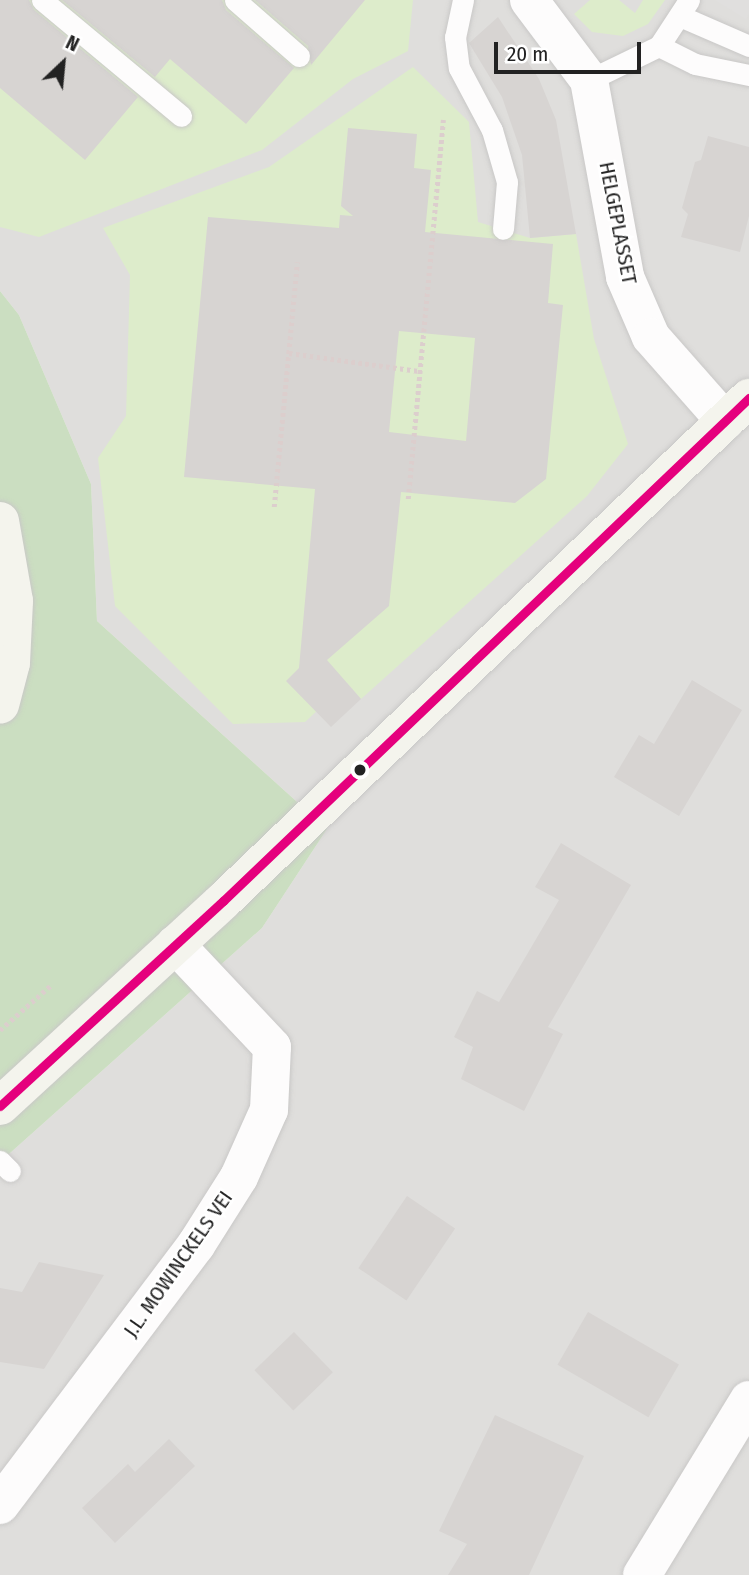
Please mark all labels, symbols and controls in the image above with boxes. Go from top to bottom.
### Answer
north arrow [28,28,98,98]
scale bar [497,28,644,72]
text: N [62,31,83,57]
text: 20 m [507,41,548,67]
street label: HELGEPLASSET [594,160,642,286]
unlabelled marker [353,763,367,777]
street label: J.L. MOWINCKELS VEI [118,1186,238,1342]

